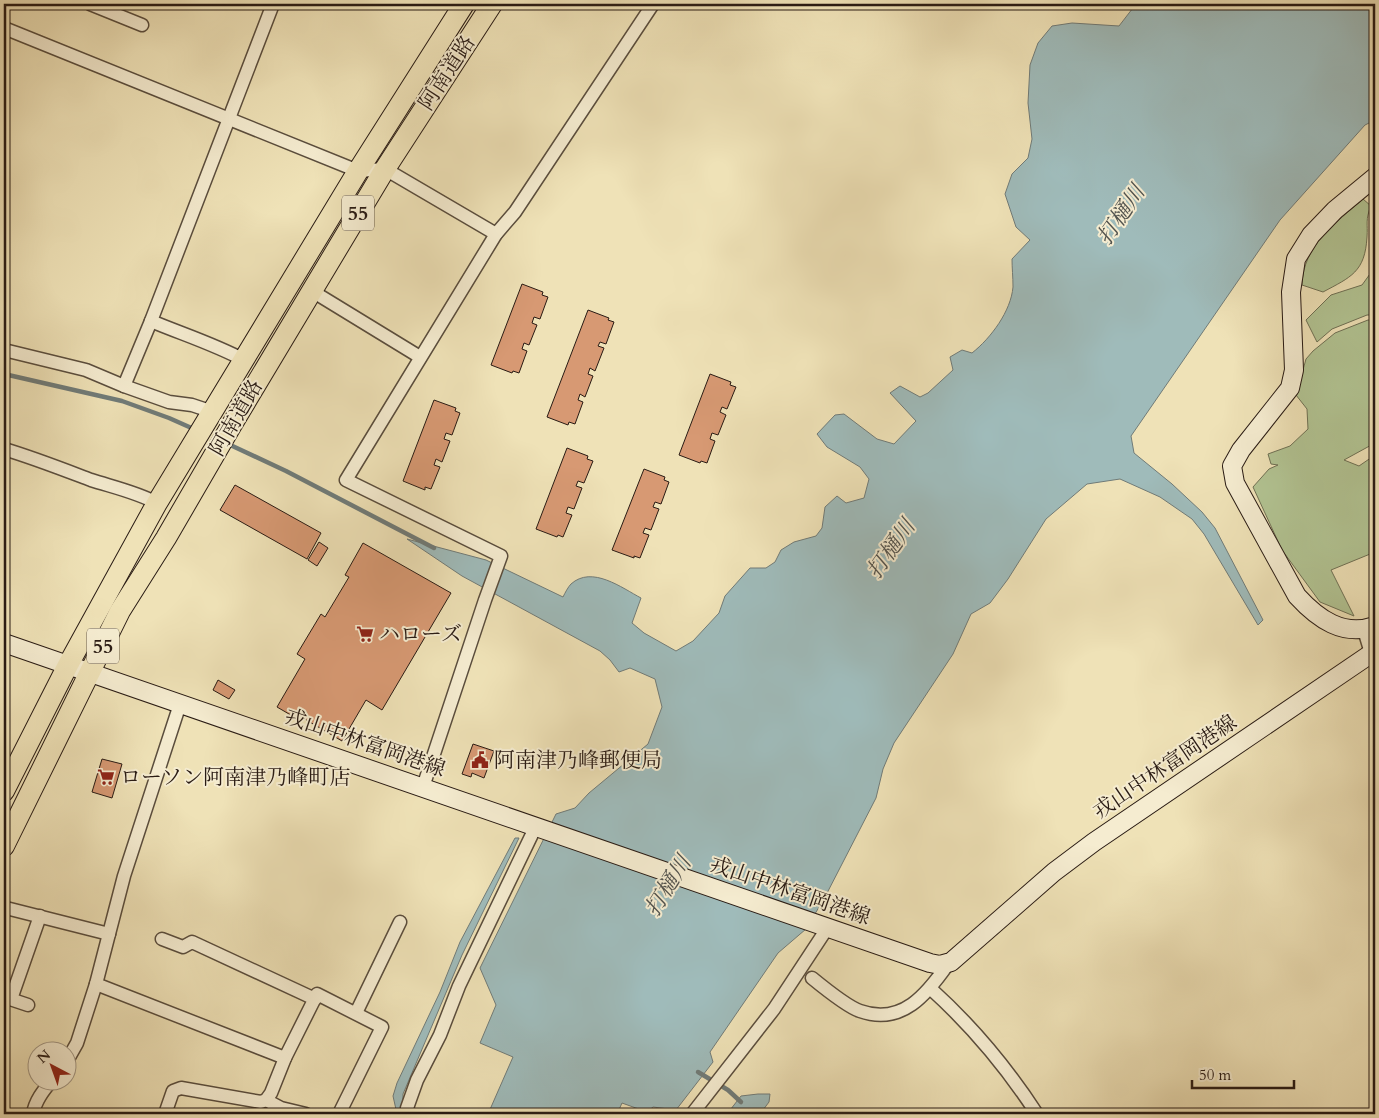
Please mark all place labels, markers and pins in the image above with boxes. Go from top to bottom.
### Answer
place label: ハローズ [379,620,462,649]
supermarket icon: ハローズ [355,624,375,644]
place label: 阿南津乃峰郵便局 [494,746,662,775]
public building icon: 阿南津乃峰郵便局 [470,750,490,770]
place label: ローソン阿南津乃峰町店 [120,763,350,792]
supermarket icon: ローソン阿南津乃峰町店 [96,767,116,787]

